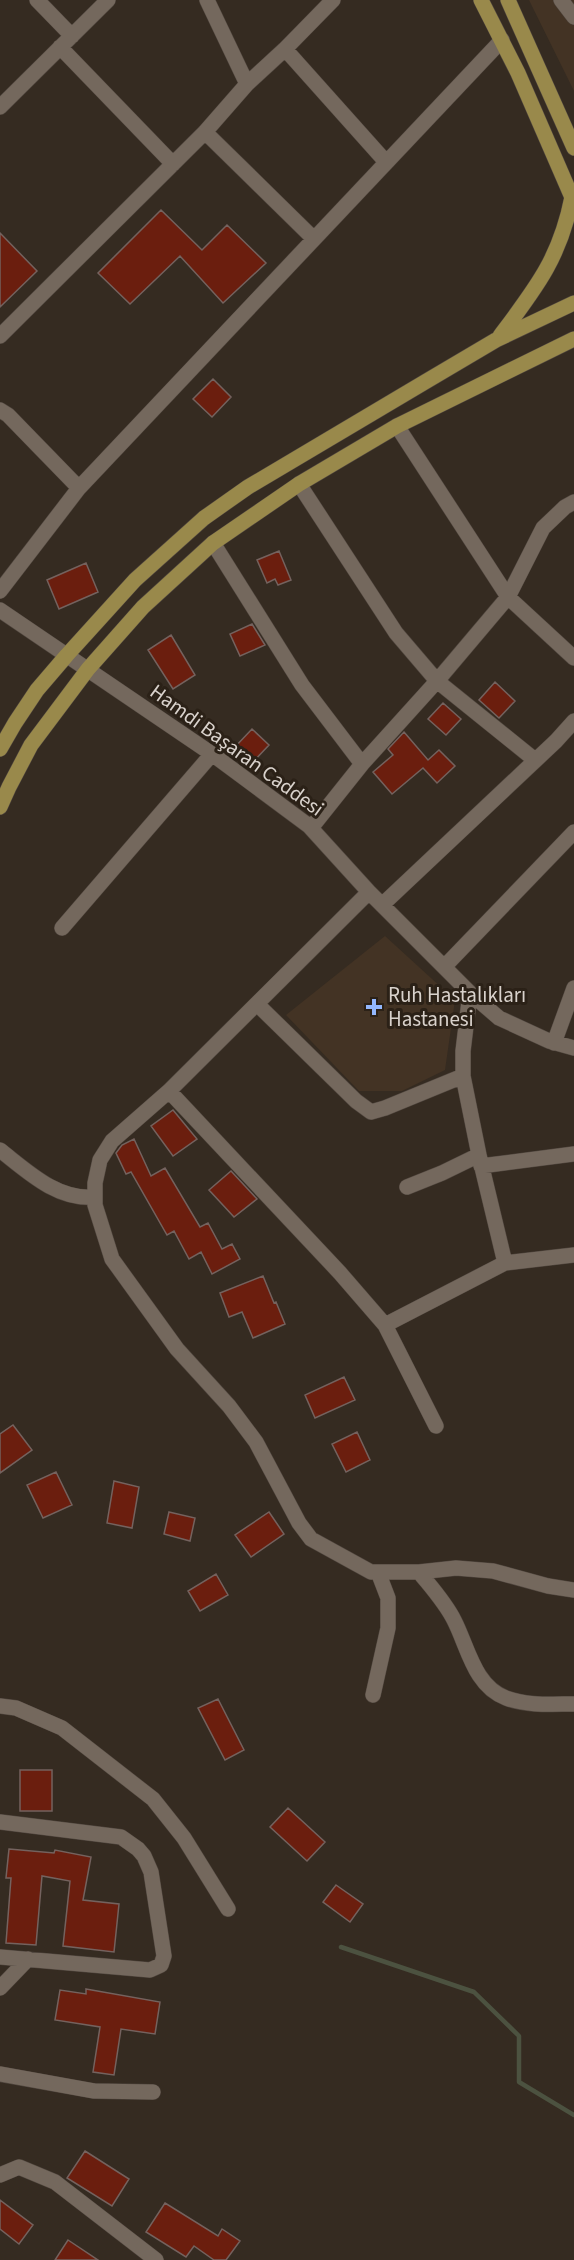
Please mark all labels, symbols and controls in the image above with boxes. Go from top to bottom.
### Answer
street label: Hamdi Başaran Caddesi [144,677,330,823]
place label: Ruh Hastalıkları Hastanesi [388,980,526,1034]
marker: Ruh Hastalıkları Hastanesi [365,998,383,1016]

